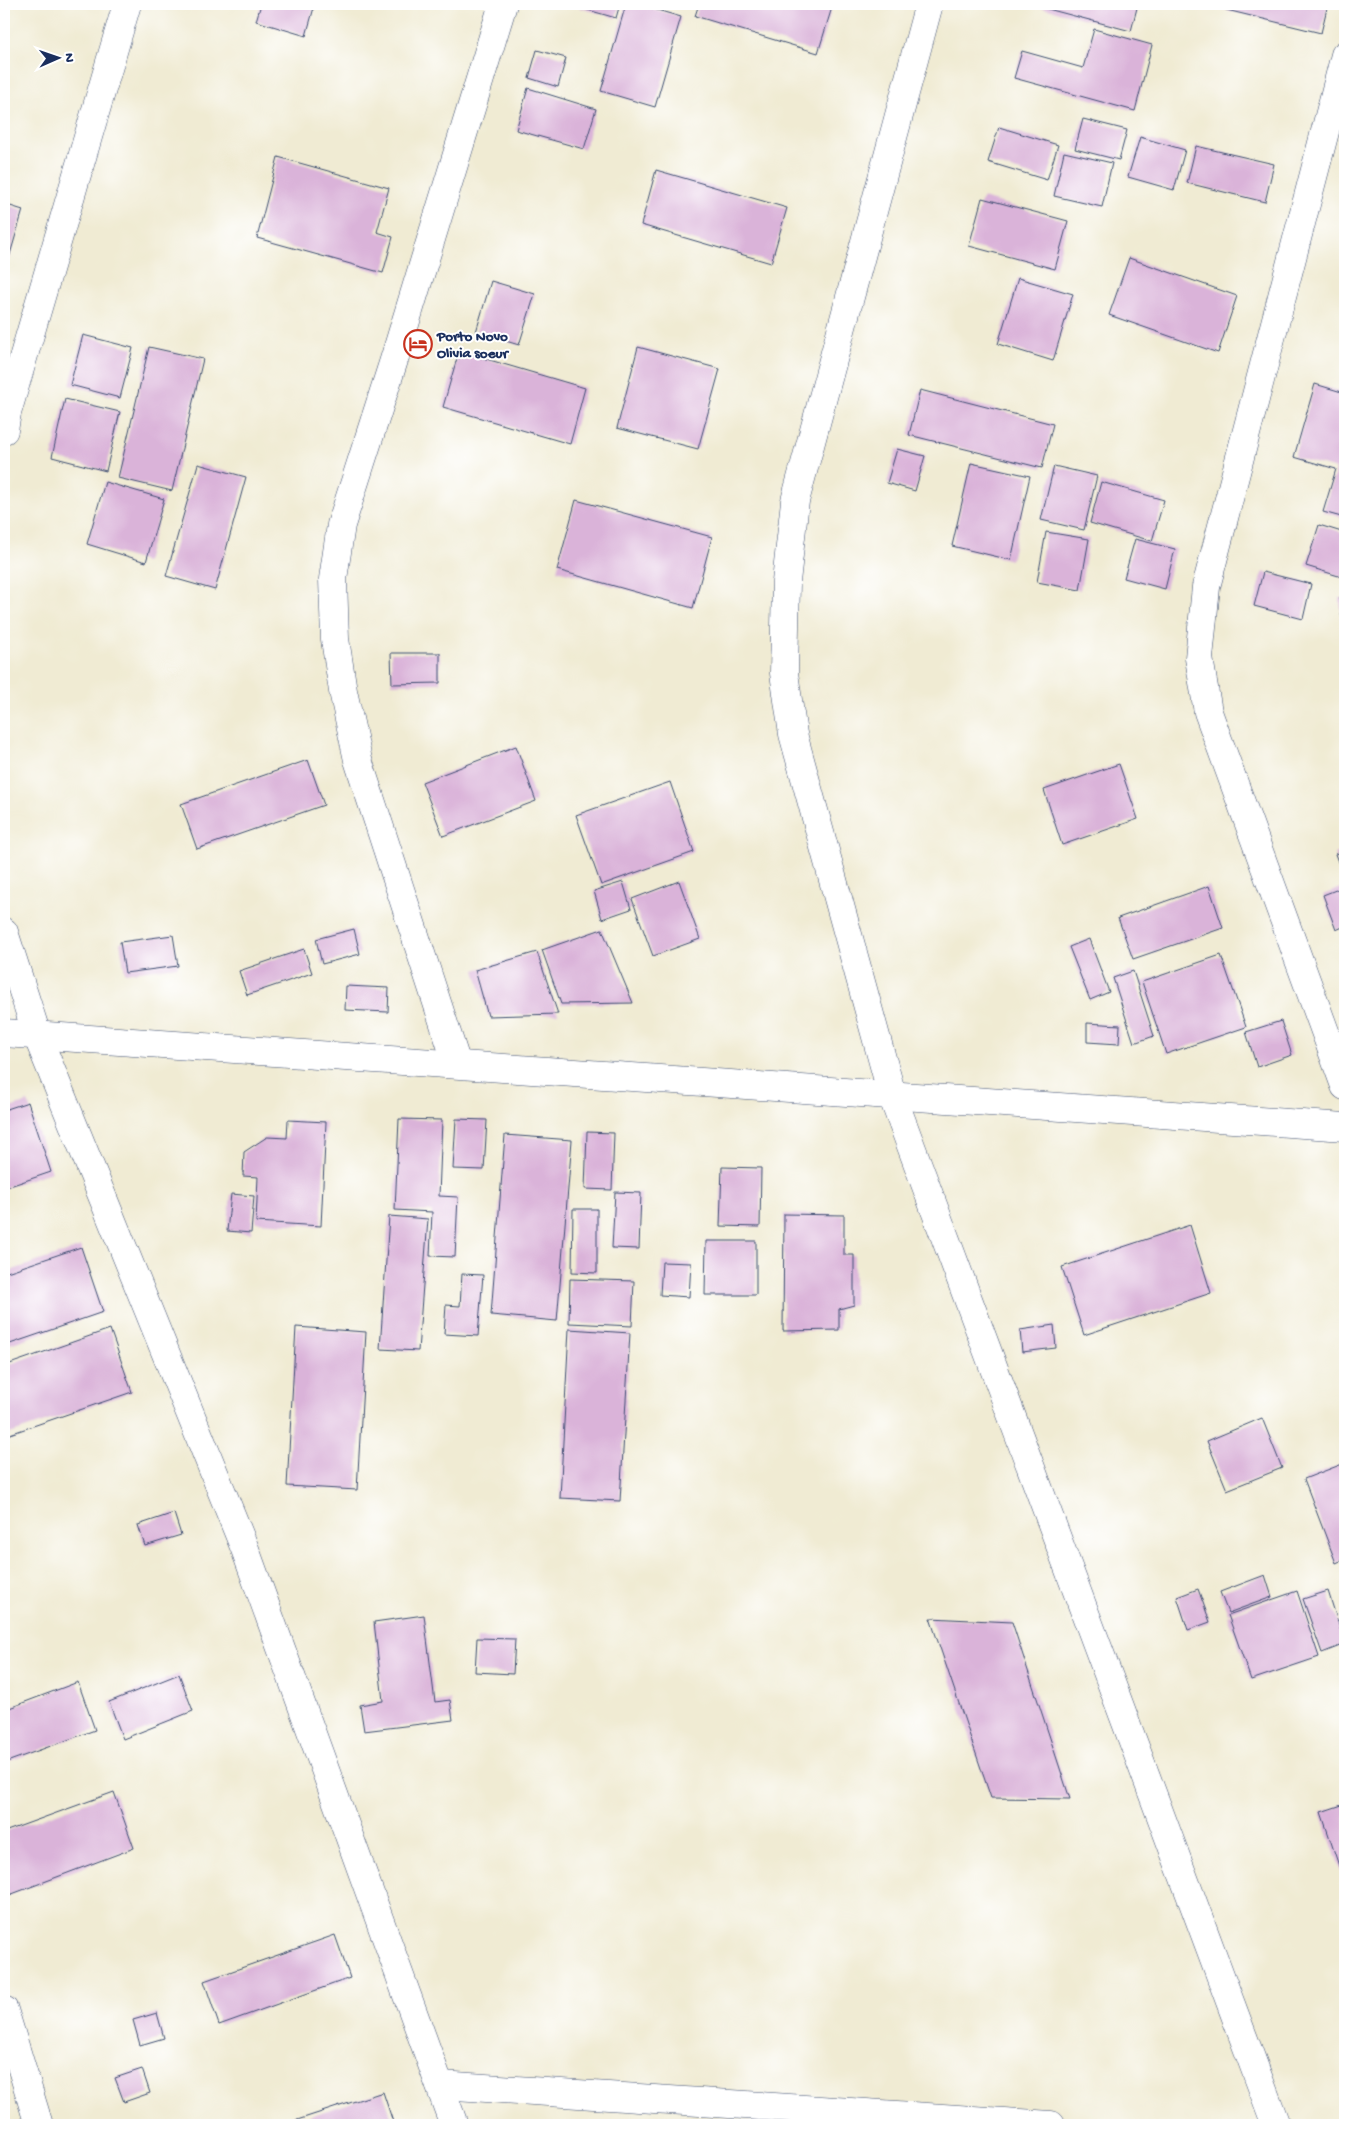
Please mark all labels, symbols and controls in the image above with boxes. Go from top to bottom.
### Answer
north arrow [32,32,82,82]
text: N [60,53,77,62]
place label: Porto Novo Olivia soeur [436,328,509,363]
hotel icon: Porto Novo Olivia soeur [403,329,433,359]

